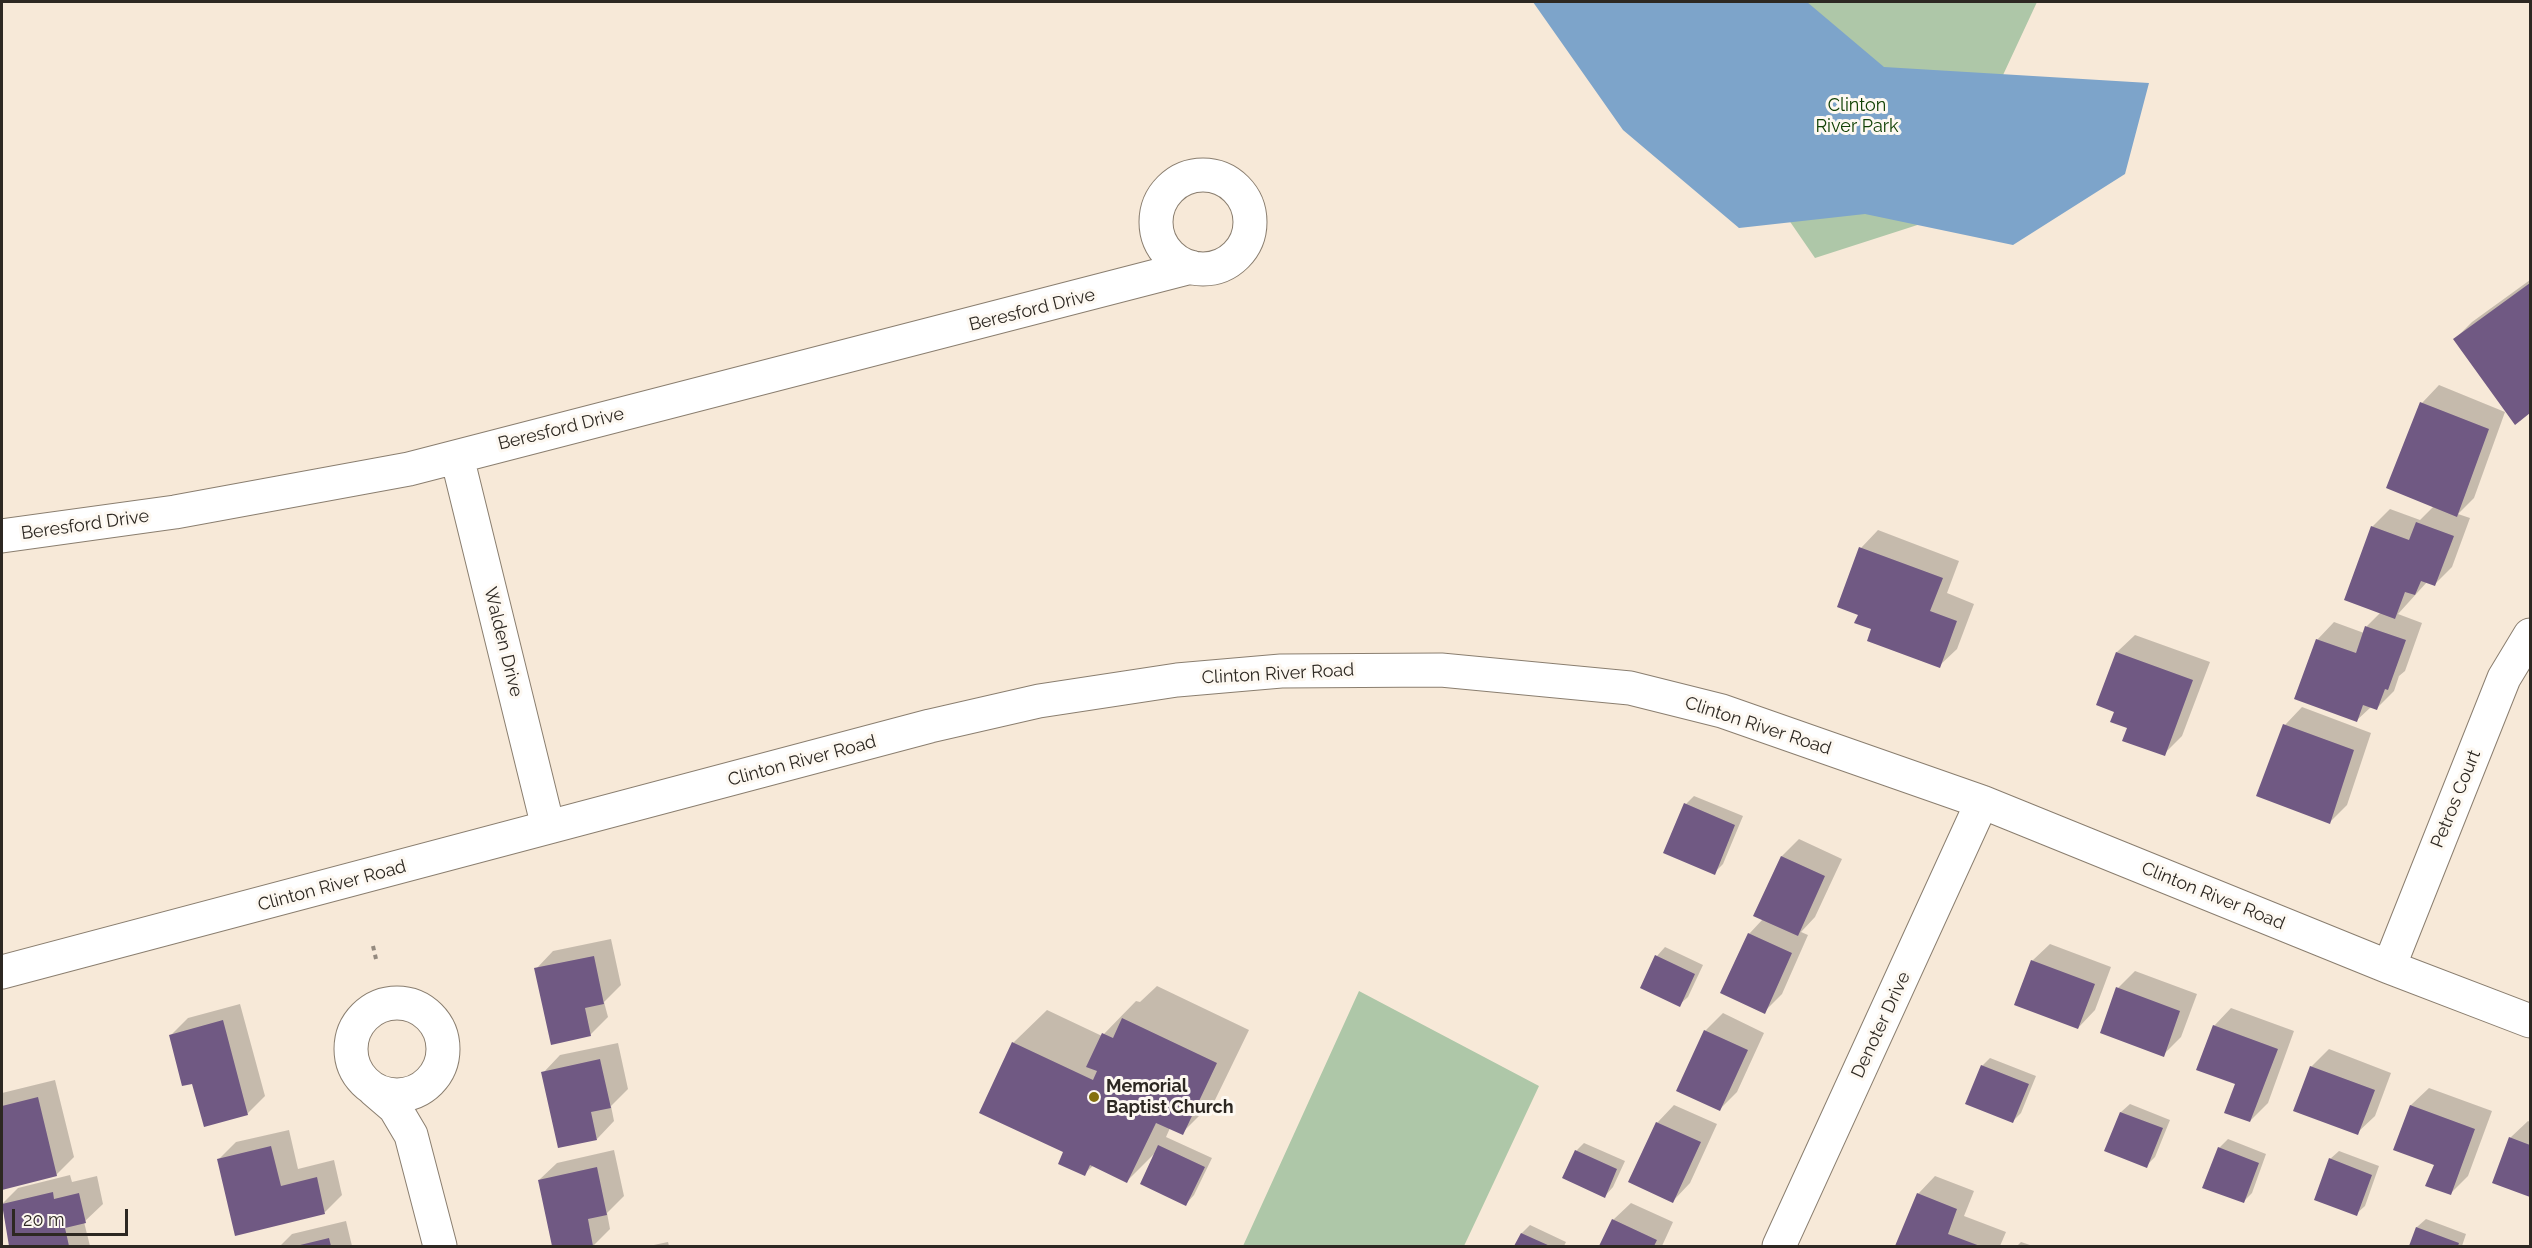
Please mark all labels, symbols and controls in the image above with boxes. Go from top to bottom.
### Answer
park label: Clinton River Park [1815,95,1899,138]
street label: Beresford Drive [967,284,1097,336]
street label: Beresford Drive [496,403,626,455]
street label: Beresford Drive [20,505,150,545]
street label: Walden Drive [479,585,527,699]
street label: Clinton River Road [1201,659,1355,689]
street label: Clinton River Road [1682,692,1834,760]
street label: Clinton River Road [725,731,879,791]
street label: Petros Court [2427,747,2485,851]
street label: Clinton River Road [255,856,409,916]
street label: Clinton River Road [2138,857,2288,935]
street label: Denoter Drive [1847,968,1915,1082]
place label: Memorial Baptist Church [1106,1076,1234,1118]
marker: Memorial Baptist Church [1087,1090,1101,1104]
scale bar [15,1197,130,1235]
text: 20 m [23,1209,65,1230]

